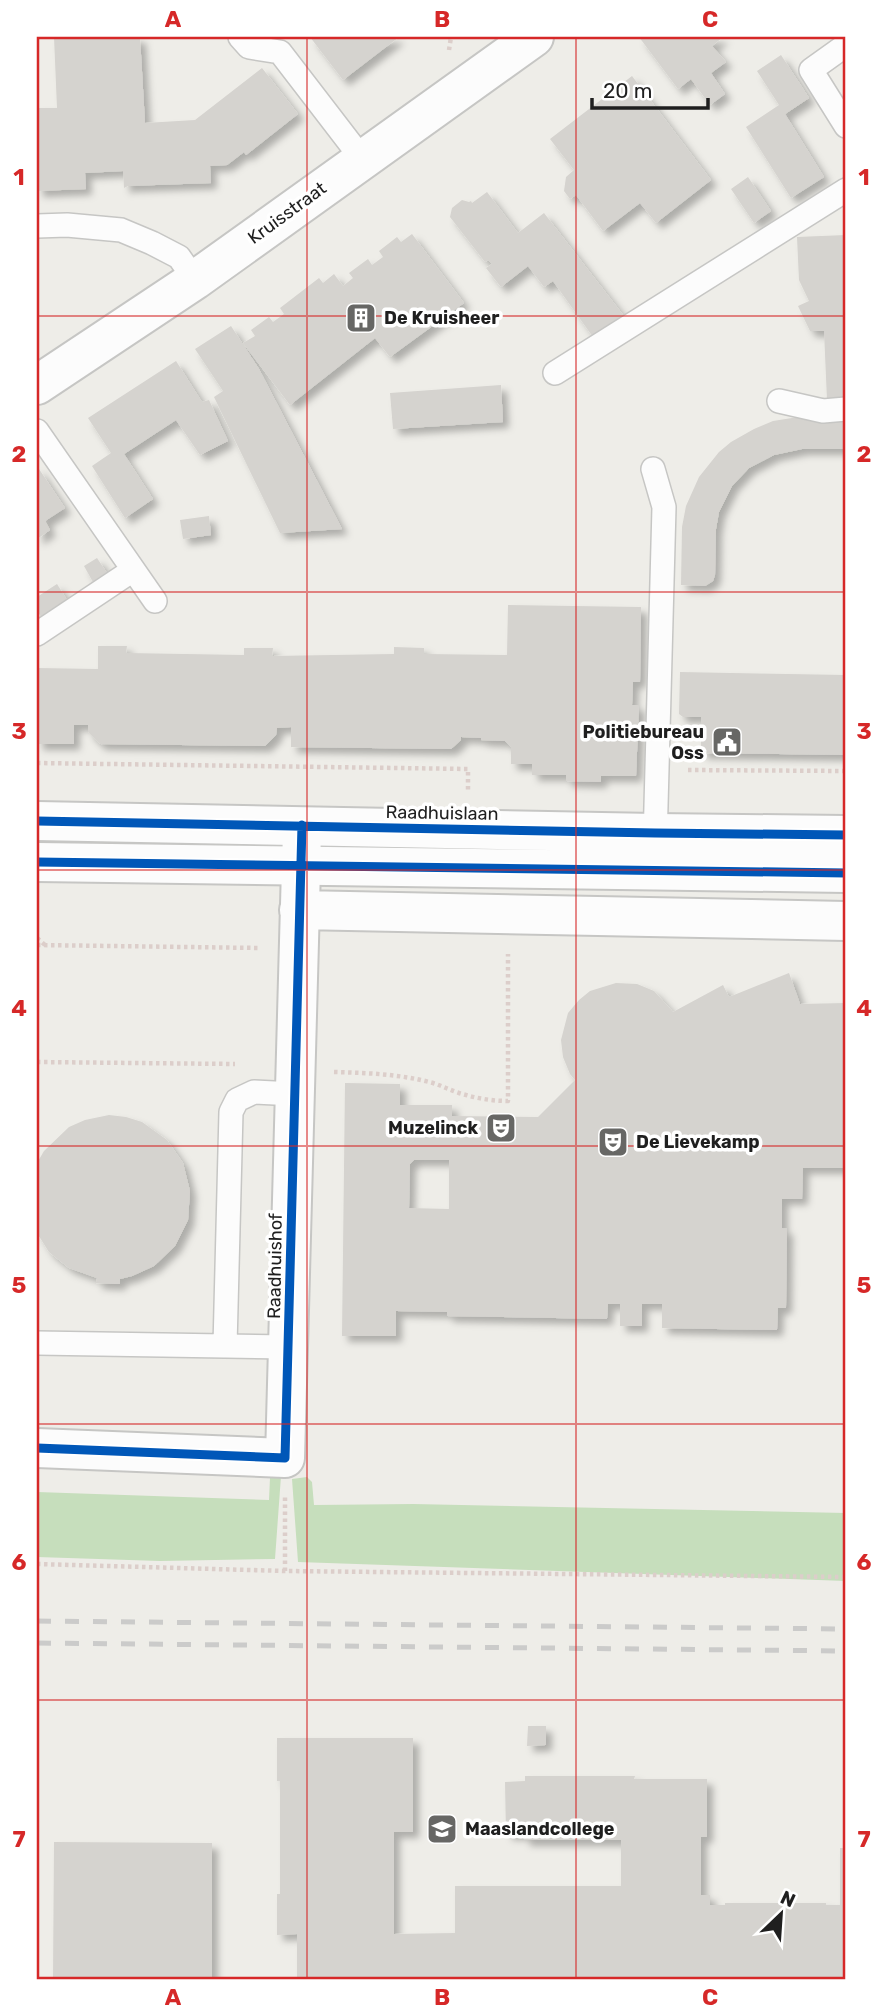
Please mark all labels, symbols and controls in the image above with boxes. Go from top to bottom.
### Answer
text: A [165,5,182,33]
text: B [434,5,450,33]
text: C [702,5,718,33]
scale bar [592,66,708,110]
text: 20 m [603,78,652,103]
text: 1 [13,163,25,191]
text: 1 [858,163,870,191]
street label: Kruisstraat [243,177,331,249]
building icon: De Kruisheer [344,301,378,335]
place label: De Kruisheer [384,307,499,329]
text: 2 [12,440,26,468]
text: 2 [857,440,871,468]
text: 3 [11,717,27,745]
text: 3 [856,717,872,745]
place label: Politiebureau Oss [583,721,704,764]
public building icon: Politiebureau Oss [710,725,744,759]
street label: Raadhuislaan [385,801,499,825]
text: 4 [11,994,27,1022]
text: 4 [856,994,872,1022]
theatre icon: Muzelinck [484,1111,518,1145]
place label: Muzelinck [388,1117,478,1139]
theatre icon: De Lievekamp [596,1125,630,1159]
place label: De Lievekamp [636,1131,760,1153]
street label: Raadhuishof [263,1213,287,1319]
text: 5 [12,1271,27,1299]
text: 5 [857,1271,872,1299]
text: 6 [12,1548,27,1576]
text: 6 [857,1548,872,1576]
school or university icon: Maaslandcollege [425,1812,459,1846]
place label: Maaslandcollege [465,1818,615,1840]
text: 7 [12,1825,26,1853]
text: 7 [857,1825,871,1853]
north arrow [746,1880,816,1950]
text: N [777,1886,799,1912]
text: A [165,1983,182,2011]
text: B [434,1983,450,2011]
text: C [702,1983,718,2011]

